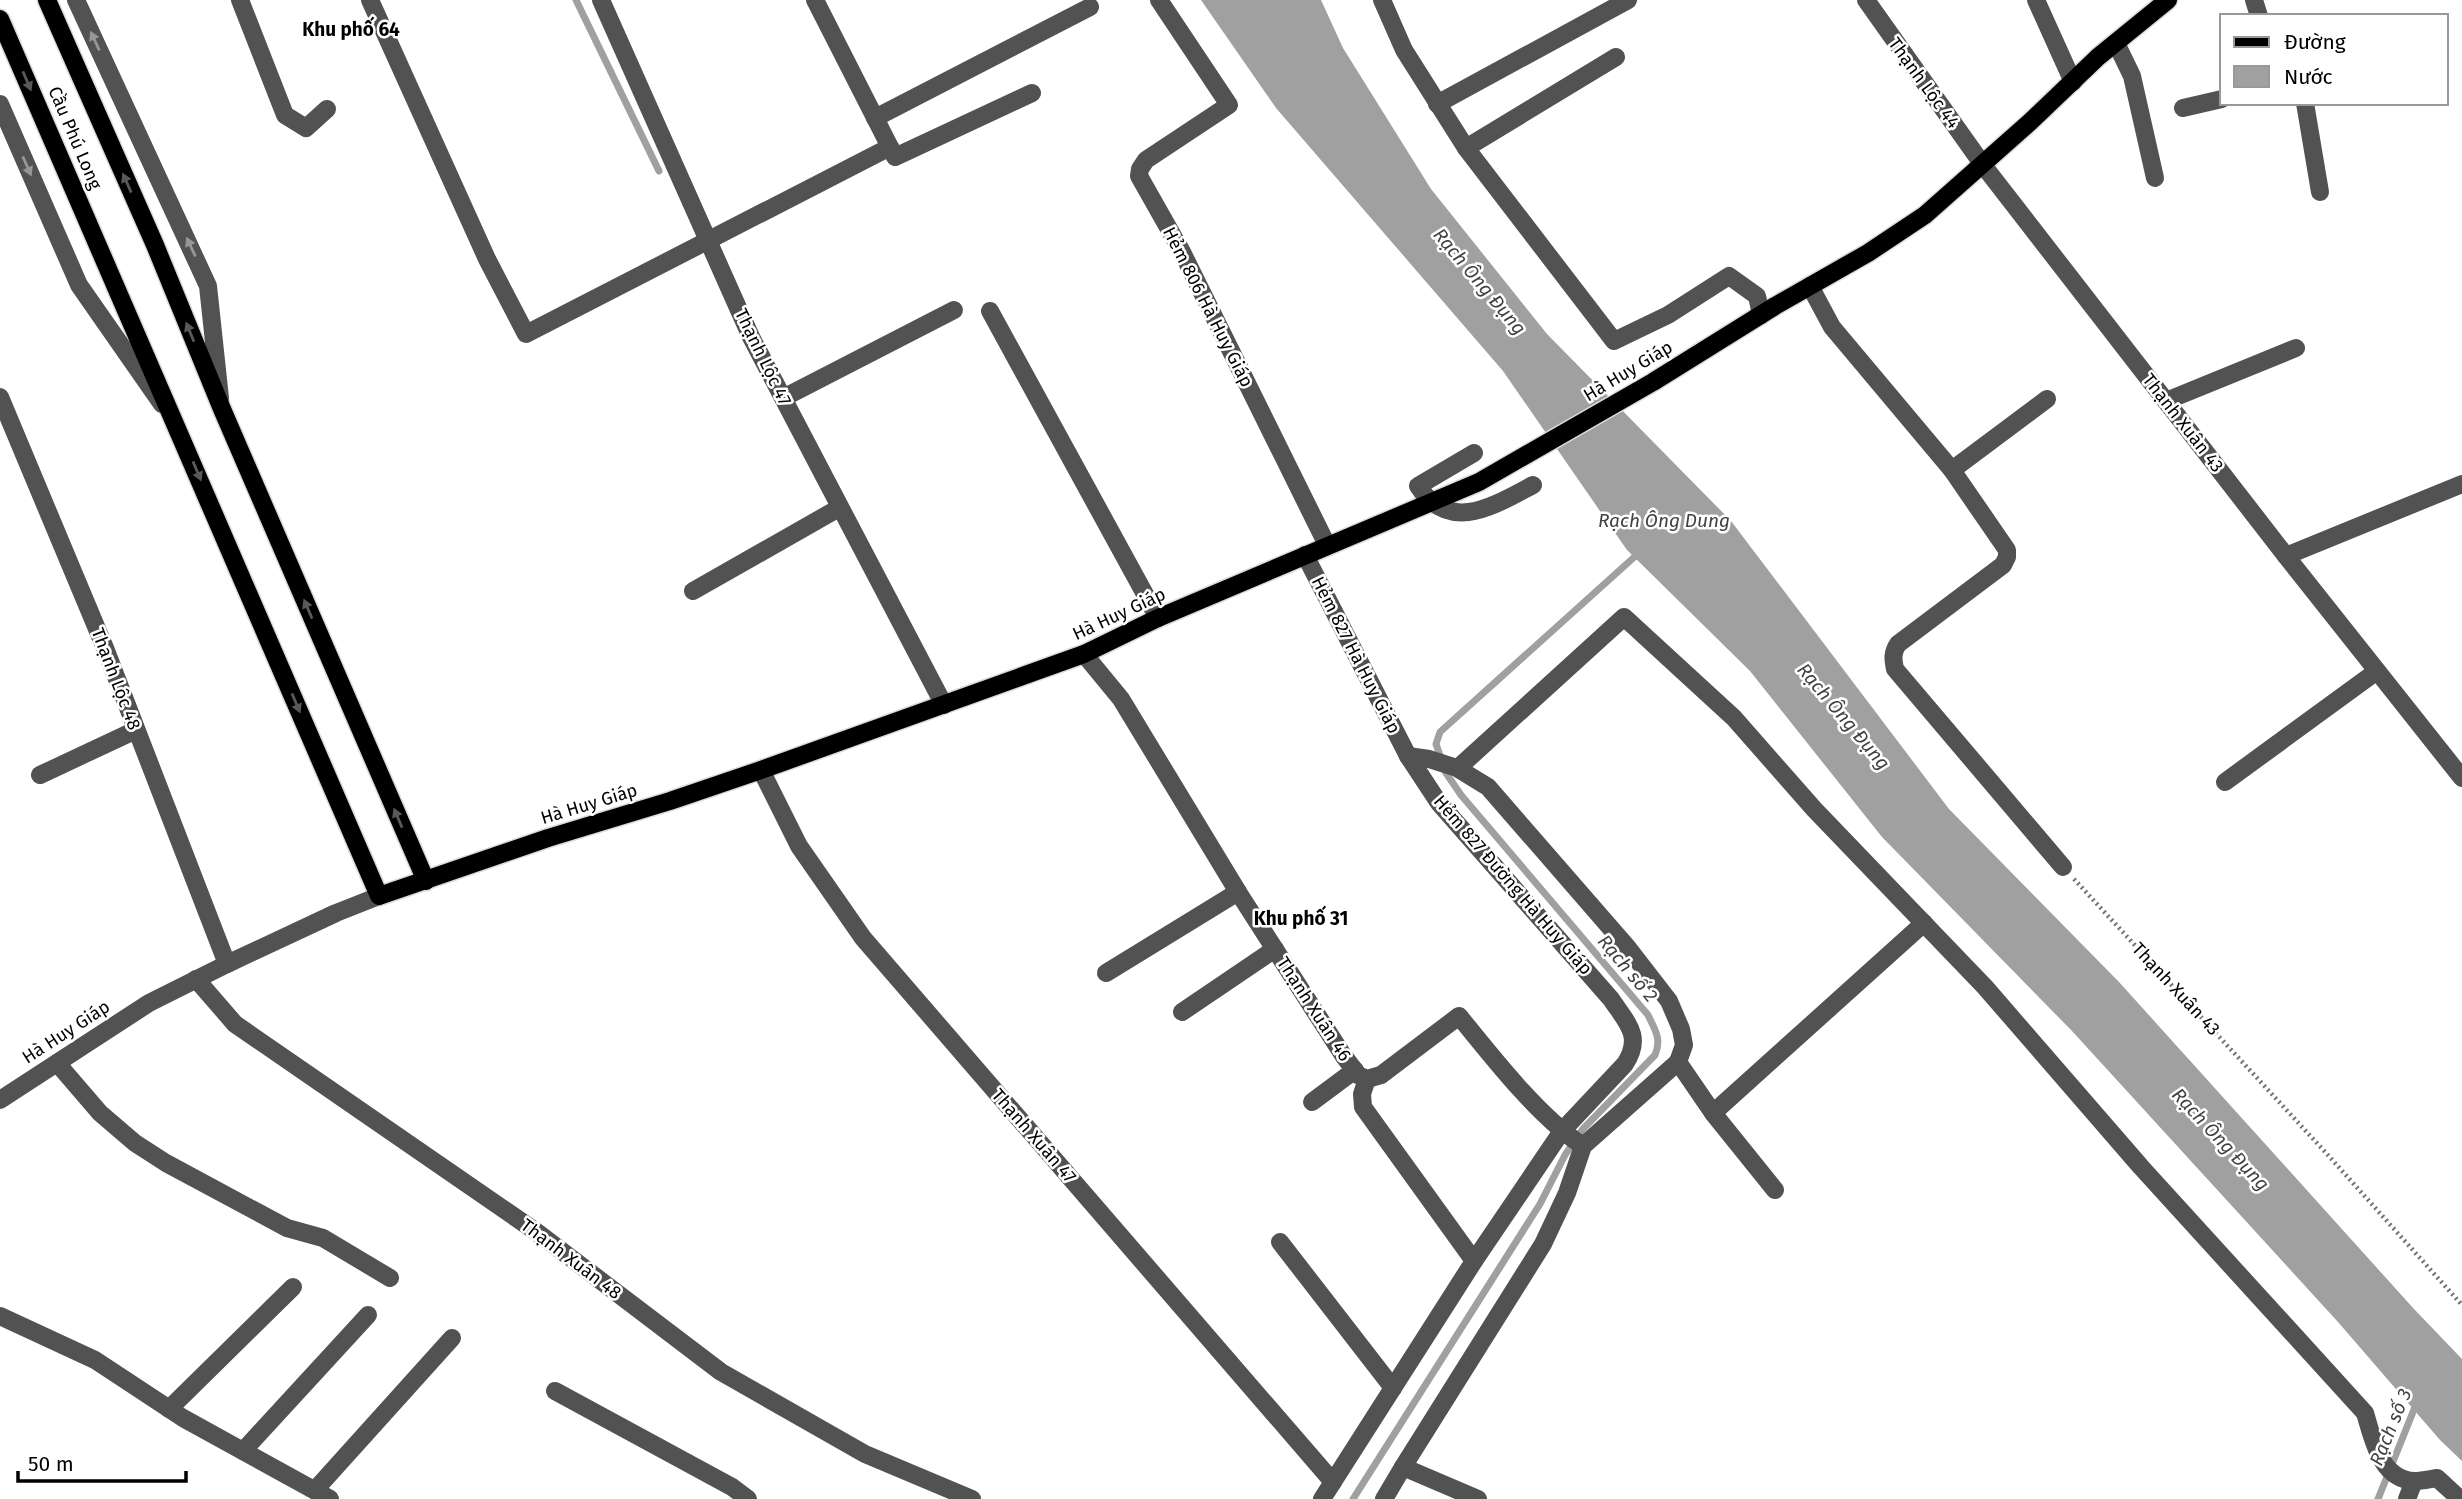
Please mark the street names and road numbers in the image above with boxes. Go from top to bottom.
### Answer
street label: Thạnh Lộc 44 [1884,33,1965,133]
street label: Cầu Phú Long [43,83,107,193]
street label: Hẻm 806 Hà Huy Giáp [1158,223,1258,391]
street label: Thạnh Lộc 47 [730,305,796,409]
street label: Hà Huy Giáp [1579,336,1677,406]
street label: Thạnh Xuân 43 [2138,369,2228,477]
street label: Hẻm 827 Hà Huy Giáp [1307,573,1405,737]
street label: Hà Huy Giáp [1069,583,1169,645]
street label: Thạnh Lộc 48 [86,625,146,733]
street label: Hà Huy Giáp [538,779,640,829]
street label: Hẻm 827 Đường Hà Huy Giáp [1429,791,1597,979]
street label: Thạnh Xuân 43 [2127,938,2225,1040]
street label: Thạnh Xuân 46 [1272,953,1356,1065]
street label: Hà Huy Giáp [18,996,114,1068]
street label: Thạnh Xuân 47 [987,1084,1081,1188]
street label: Thạnh Xuân 48 [516,1214,626,1304]

